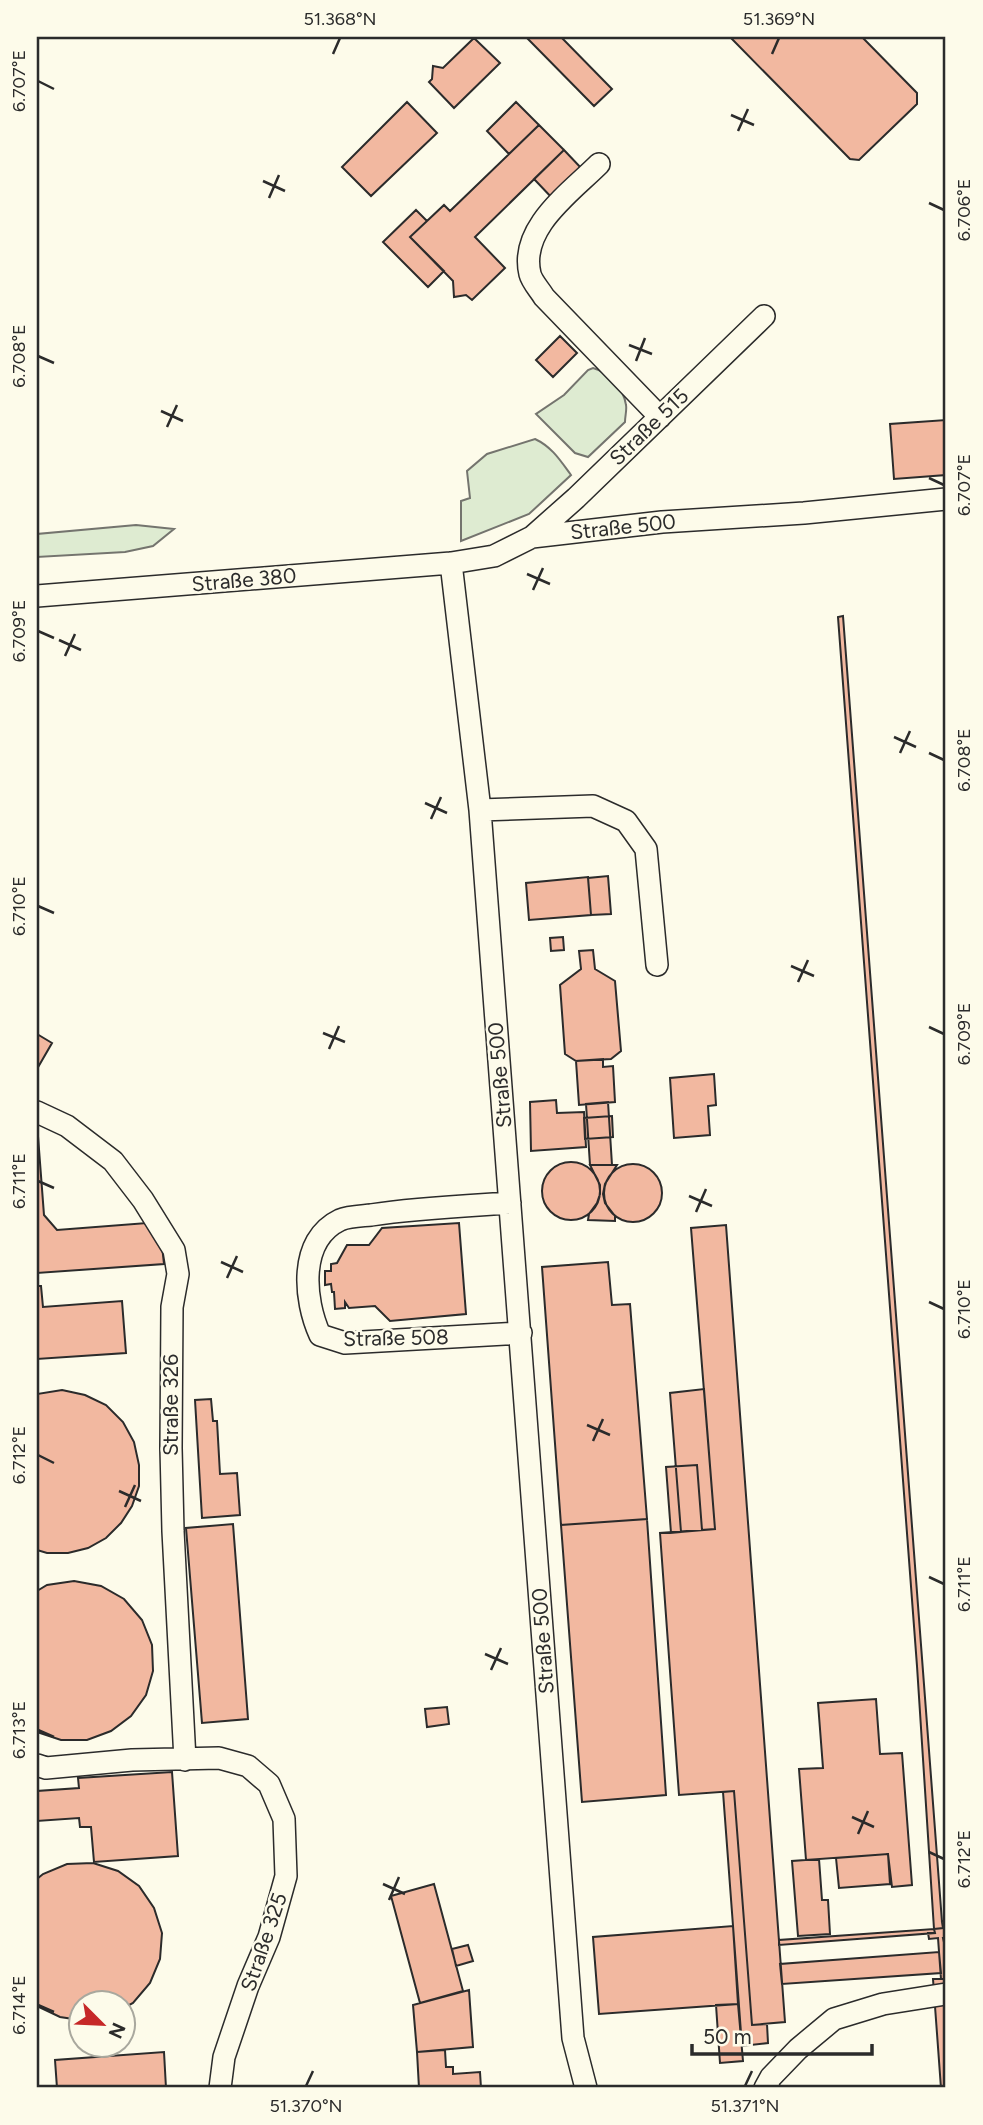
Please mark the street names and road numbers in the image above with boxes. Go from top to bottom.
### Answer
street label: Straße 515 [604,383,693,470]
street label: Straße 500 [569,509,677,544]
street label: Straße 380 [191,562,297,597]
street label: Straße 500 [482,1021,517,1129]
street label: Straße 508 [343,1324,449,1351]
street label: Straße 326 [158,1354,183,1456]
street label: Straße 500 [526,1587,559,1695]
street label: Straße 325 [235,1889,292,1994]

